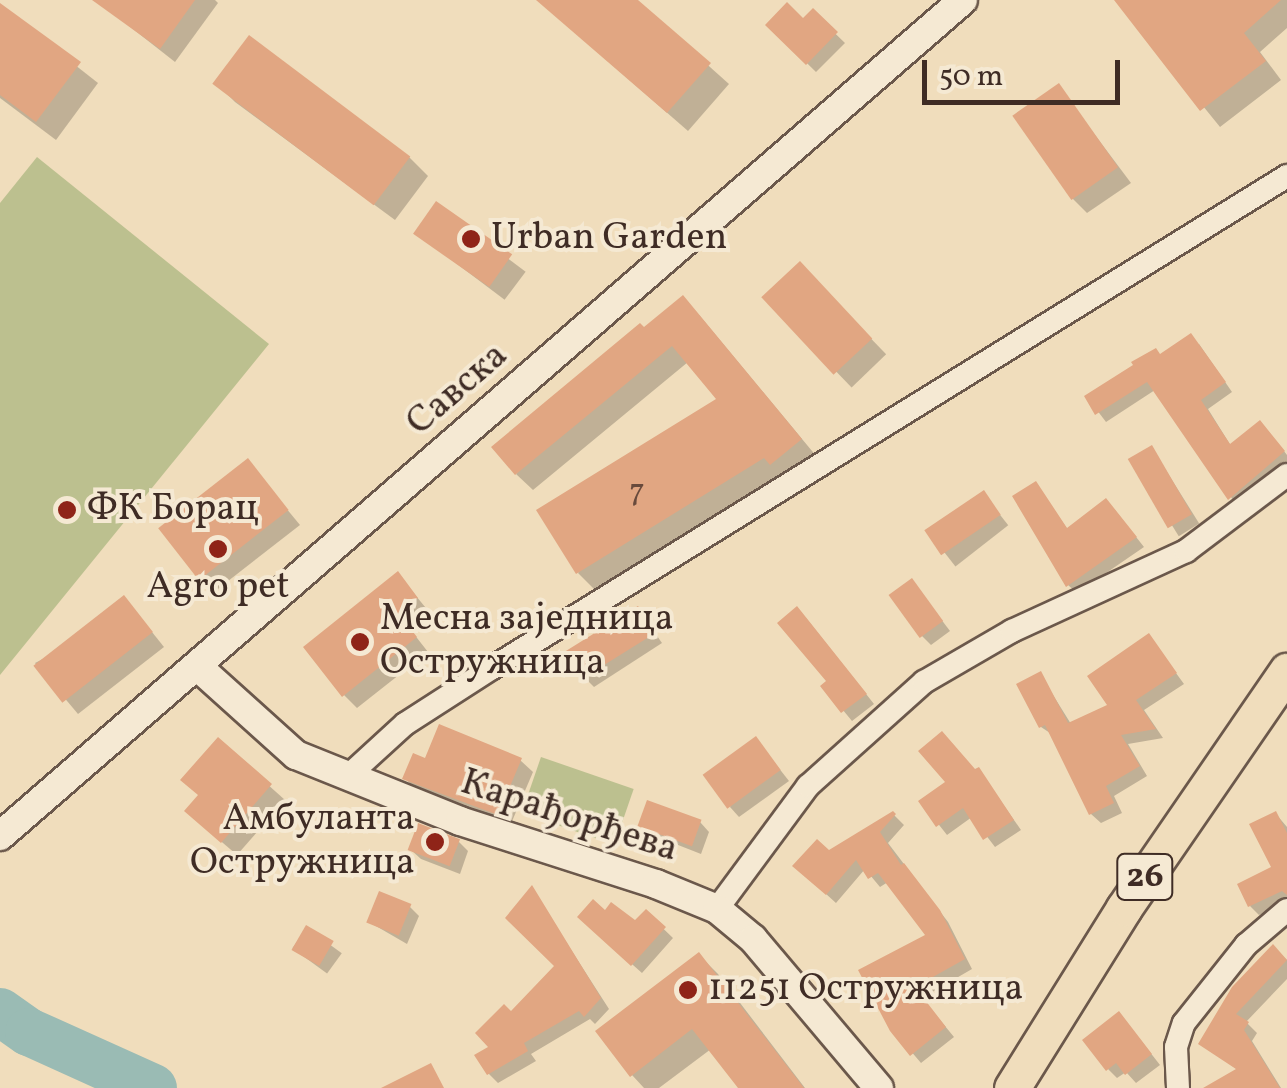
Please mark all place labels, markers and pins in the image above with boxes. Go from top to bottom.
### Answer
place label: Urban Garden [491,216,727,262]
marker: Urban Garden [460,228,482,250]
place label: ФК Борац [87,487,259,533]
marker: ФК Борац [56,499,78,521]
marker: Agro pet [207,538,229,560]
place label: Agro pet [146,565,290,611]
place label: Месна заједница Остружница [380,597,674,686]
marker: Месна заједница Остружница [349,631,371,653]
place label: Амбуланта Остружница [190,797,415,886]
marker: Амбуланта Остружница [424,831,446,853]
place label: 11251 Остружница [708,967,1023,1013]
marker: 11251 Остружница [677,979,699,1001]

